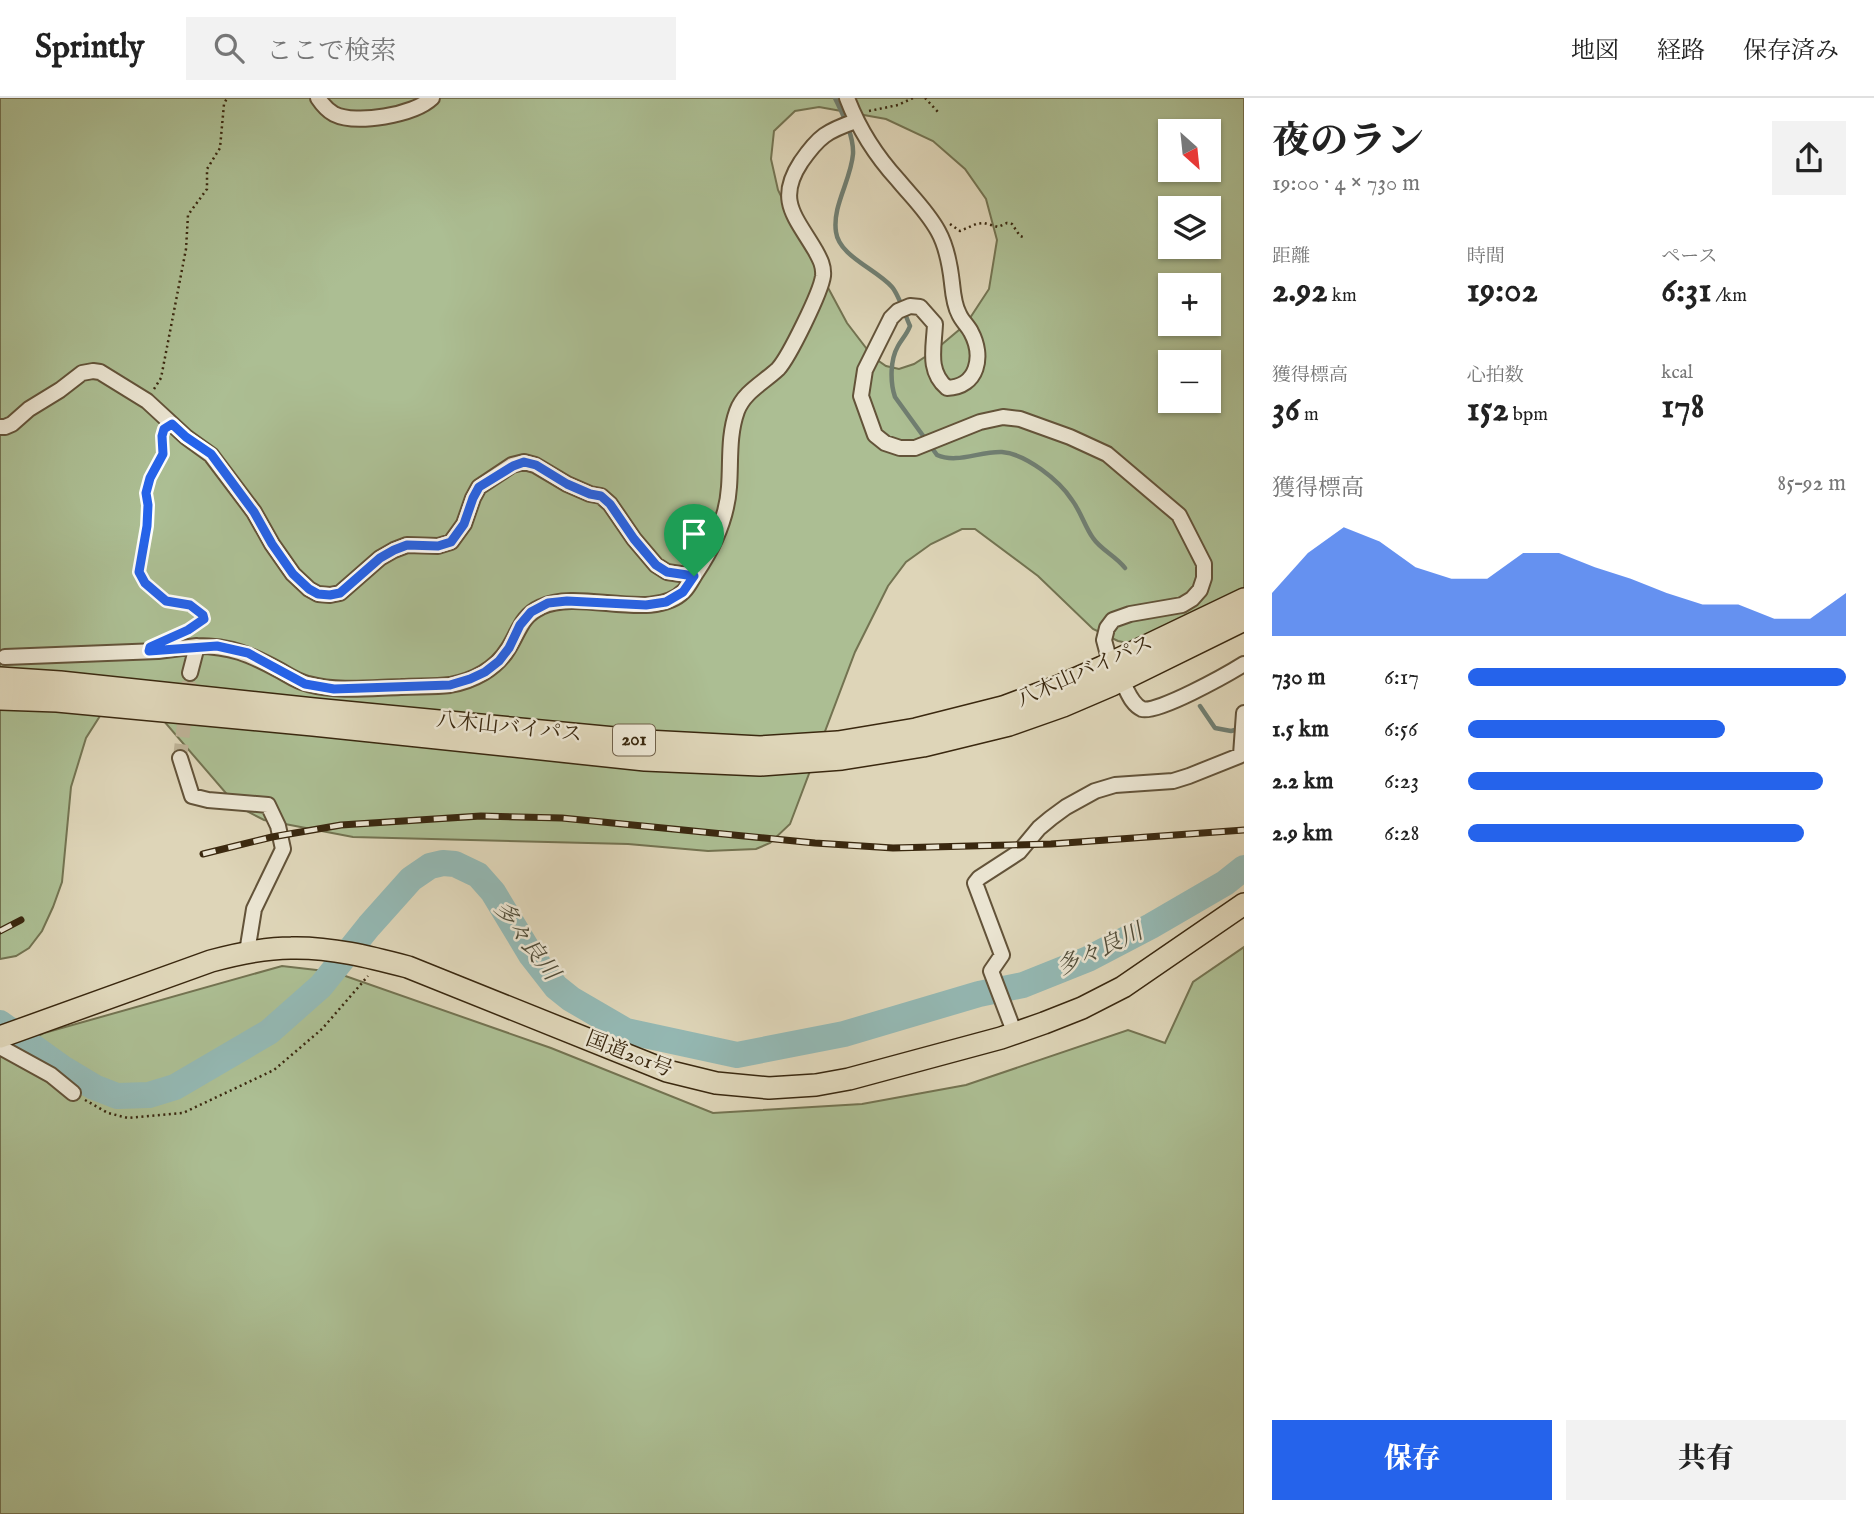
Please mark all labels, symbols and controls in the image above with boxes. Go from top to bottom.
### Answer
search box [186,17,676,80]
text: Sprintly [35,27,144,69]
icon: search [210,29,248,67]
text: ここで検索 [266,35,396,68]
text: 地図 [1571,36,1619,67]
text: 経路 [1657,36,1705,67]
text: 保存済み [1743,36,1839,67]
north arrow [1158,119,1222,182]
map controls [1158,119,1221,413]
text: 夜のラン [1272,119,1424,167]
button: share [1772,121,1846,195]
text: 19:00 · 4 × 730 m [1272,169,1420,198]
button: layers [1158,196,1221,259]
text: 距離 [1272,245,1310,269]
text: 時間 [1467,245,1505,269]
text: ペース [1661,245,1717,269]
text: 2.92 [1272,269,1328,314]
text: 19:02 [1467,269,1538,314]
text: 6:31 [1661,269,1711,314]
button: + [1158,273,1221,336]
text: km [1328,284,1357,308]
text: /km [1711,284,1747,308]
button: − [1158,350,1221,413]
text: kcal [1661,361,1693,385]
text: 獲得標高 [1272,364,1348,388]
text: 心拍数 [1467,364,1524,388]
text: 178 [1661,385,1704,430]
text: 36 [1272,388,1300,433]
text: 152 [1467,388,1509,433]
text: m [1300,403,1319,427]
text: bpm [1509,403,1548,427]
text: 85–92 m [1777,469,1846,498]
text: 獲得標高 [1272,474,1364,503]
pin [664,504,724,576]
icon: arrive [675,515,713,553]
street label: 八木山バイパス [1013,630,1157,714]
text: 730 m [1272,663,1325,692]
text: 6:17 [1384,663,1419,692]
street label: 八木山バイパス [435,707,583,749]
text: 1.5 km [1272,715,1329,744]
text: 6:56 [1384,715,1418,744]
road number: 201 [613,724,655,755]
text: 2.2 km [1272,767,1334,796]
text: 6:23 [1384,767,1419,796]
text: 2.9 km [1272,819,1333,848]
text: 6:28 [1384,819,1420,848]
water label: 多々良川 [487,896,567,989]
water label: 多々良川 [1052,916,1151,983]
street label: 国道201号 [582,1026,676,1084]
button: 保存 [1272,1420,1552,1500]
button: 共有 [1566,1420,1846,1500]

